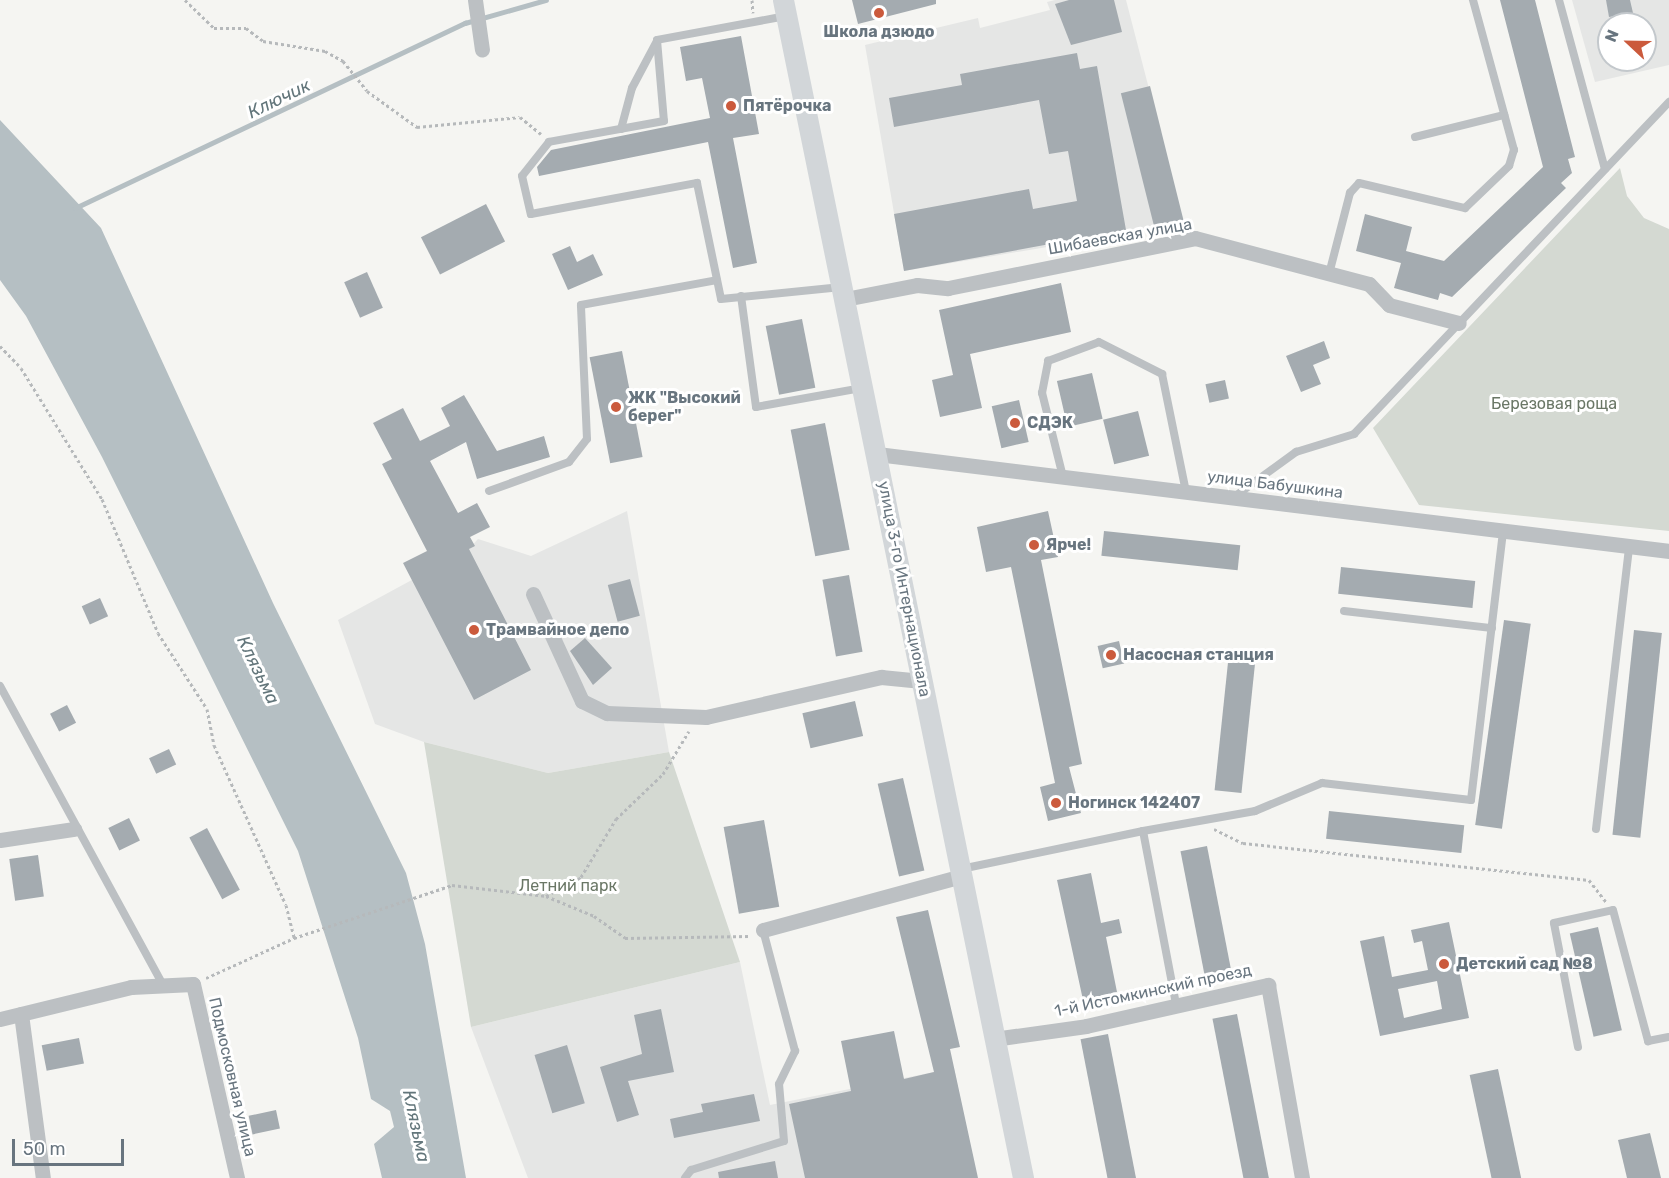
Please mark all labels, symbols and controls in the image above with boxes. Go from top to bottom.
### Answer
marker: Школа дзюдо [872,6,886,20]
north arrow [1597,12,1657,72]
place label: Школа дзюдо [823,22,935,42]
text: N [1601,27,1623,45]
water label: Ключик [244,75,314,123]
place label: Пятёрочка [743,96,832,116]
marker: Пятёрочка [724,99,738,113]
street label: Шибаевская улица [1046,215,1194,259]
place label: ЖК "Высокий берег" [628,388,741,426]
park label: Березовая роща [1491,394,1617,414]
marker: ЖК "Высокий берег" [609,400,623,414]
place label: СДЭК [1027,413,1073,433]
marker: СДЭК [1008,416,1022,430]
street label: улица Бабушкина [1206,467,1344,503]
street label: улица 3-го Интернационала [874,479,934,699]
place label: Ярче! [1046,535,1091,555]
marker: Ярче! [1027,538,1041,552]
place label: Трамвайное депо [486,620,629,640]
marker: Трамвайное депо [467,623,481,637]
water label: Клязьма [232,632,284,708]
place label: Насосная станция [1123,645,1274,665]
marker: Насосная станция [1104,648,1118,662]
place label: Ногинск 142407 [1068,793,1200,813]
marker: Ногинск 142407 [1049,796,1063,810]
park label: Летний парк [519,876,617,896]
place label: Детский сад №8 [1456,954,1593,974]
marker: Детский сад №8 [1437,957,1451,971]
street label: 1-й Истомкинский проезд [1053,961,1253,1021]
street label: Подмосковная улица [204,996,260,1158]
water label: Клязьма [398,1088,434,1164]
scale bar [15,1127,128,1165]
text: 50 m [23,1138,66,1160]

